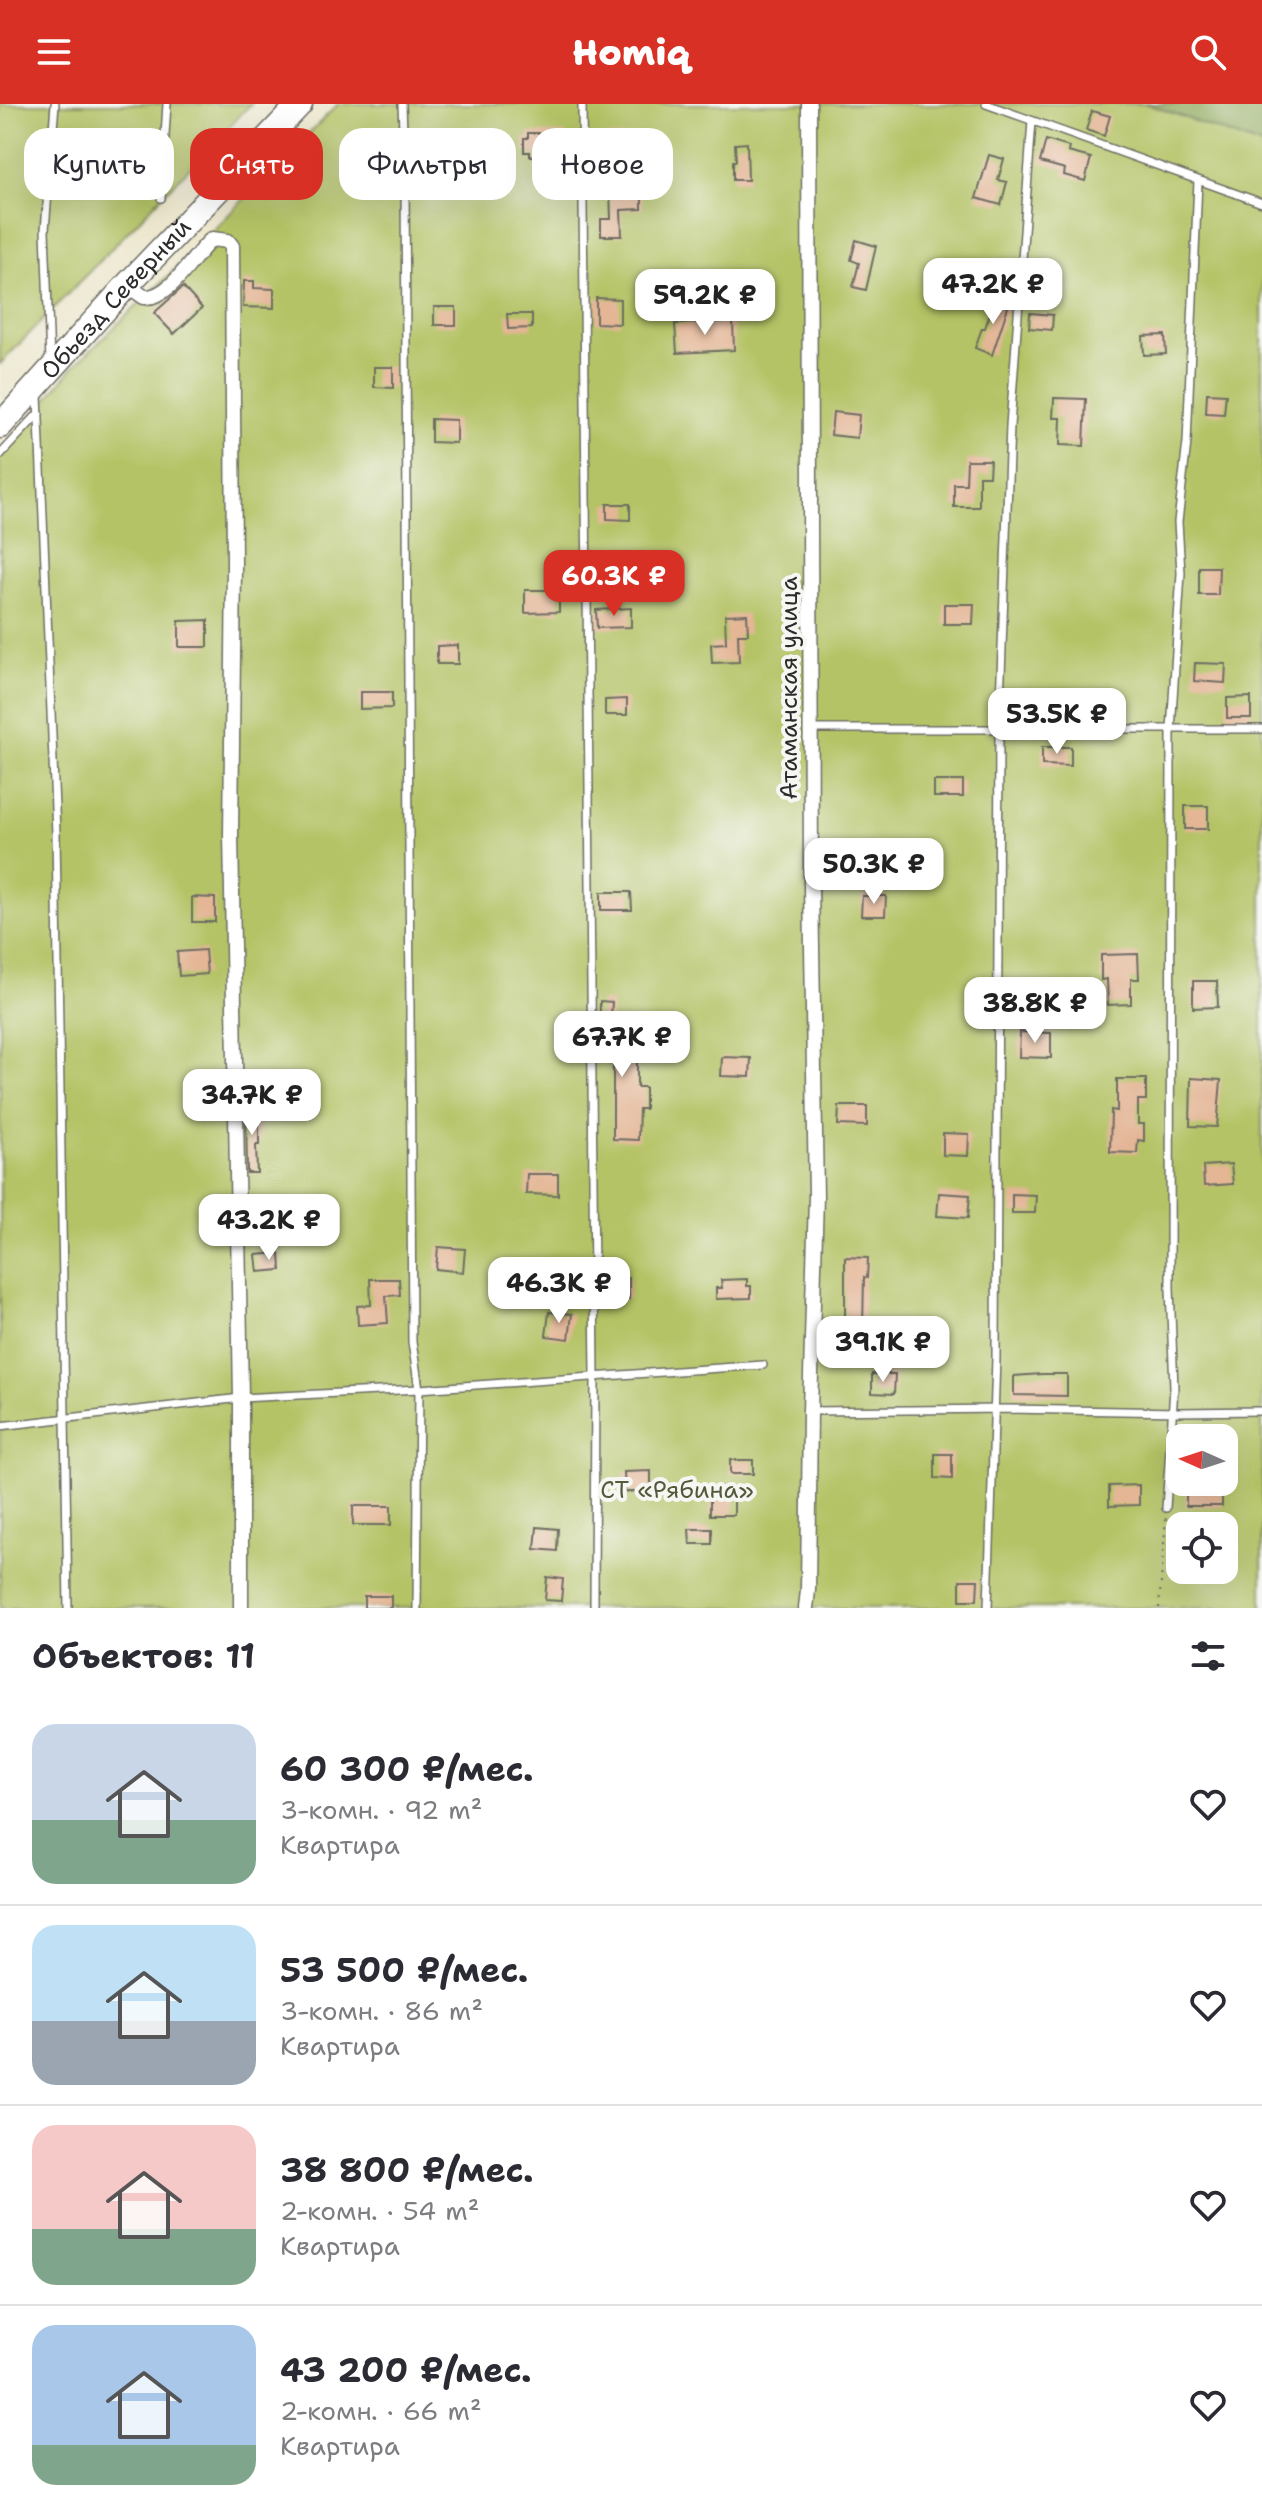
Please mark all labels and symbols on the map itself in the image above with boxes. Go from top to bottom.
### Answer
street label: Обьезд Северный [34,212,198,386]
pin: 47.2K ₽ [919,258,1067,326]
pin: 59.2K ₽ [631,269,779,337]
pin: 60.3K ₽ [540,550,688,618]
street label: Атаманская улица [773,576,805,800]
pin: 53.5K ₽ [983,688,1131,756]
pin: 50.3K ₽ [800,838,948,906]
pin: 38.8K ₽ [961,977,1109,1045]
pin: 67.7K ₽ [548,1011,696,1079]
pin: 34.7K ₽ [178,1069,326,1137]
pin: 43.2K ₽ [195,1194,343,1262]
pin: 46.3K ₽ [485,1257,633,1325]
pin: 39.1K ₽ [809,1316,957,1384]
north arrow [1166,1424,1238,1496]
park label: СТ «Рябина» [600,1474,754,1506]

